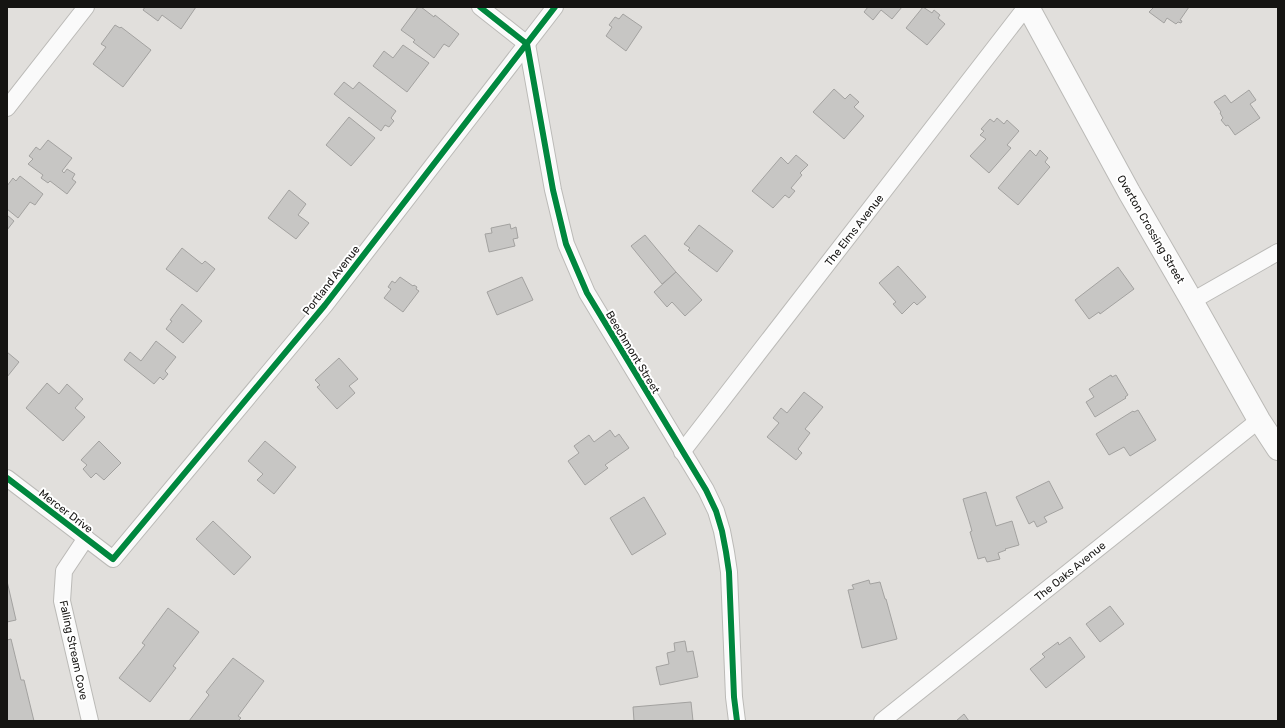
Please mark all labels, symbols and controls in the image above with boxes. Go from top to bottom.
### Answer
street label: Overton Crossing Street [1114,173,1187,286]
street label: The Elms Avenue [822,192,886,269]
street label: Portland Avenue [300,243,363,318]
street label: Beechmont Street [603,309,663,396]
street label: Mercer Drive [36,487,95,536]
street label: The Oaks Avenue [1032,539,1108,604]
street label: Falling Stream Cove [57,599,90,701]

